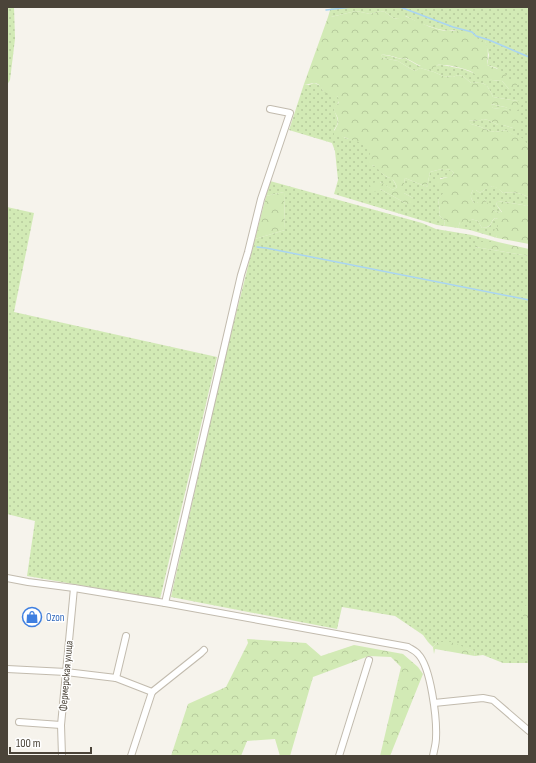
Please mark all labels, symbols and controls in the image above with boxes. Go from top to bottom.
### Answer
shop icon: Ozon [21,606,43,628]
place label: Ozon [46,611,65,624]
street label: Фермерская улица [56,640,76,712]
scale bar [10,729,91,755]
text: 100 m [16,736,41,751]

